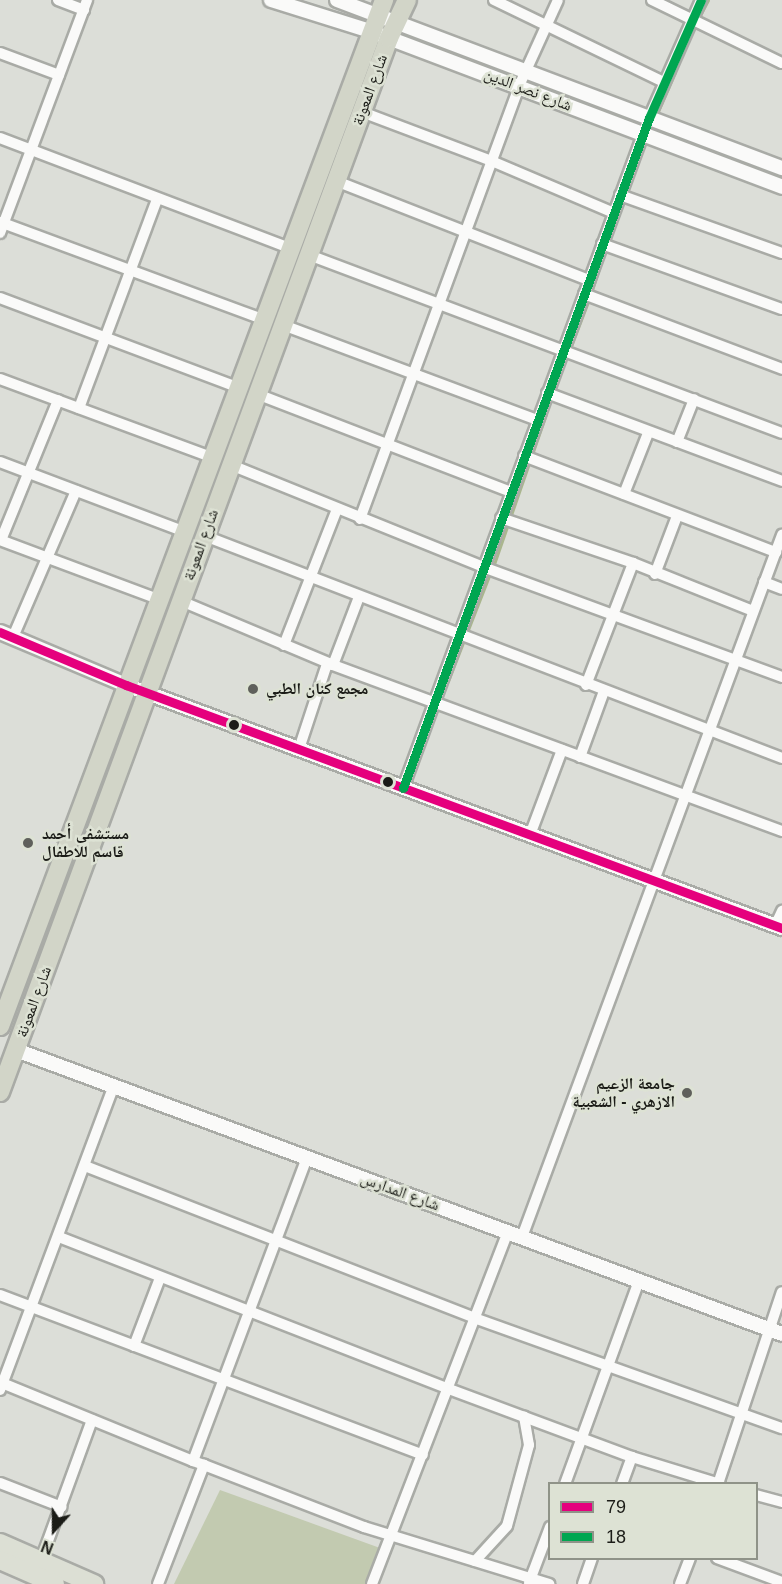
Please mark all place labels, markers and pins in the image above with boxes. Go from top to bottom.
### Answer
place label: مجمع كنان الطبي [266,679,368,699]
marker: مجمع كنان الطبي [244,680,262,698]
unlabelled marker [228,719,240,731]
unlabelled marker [382,776,394,788]
place label: مستشفى أحمد قاسم للاطفال [42,824,129,862]
marker: مستشفى أحمد قاسم للاطفال [19,834,37,852]
place label: جامعة الزعيم الازهري - الشعبية [572,1074,675,1112]
marker: جامعة الزعيم الازهري - الشعبية [680,1086,694,1100]

